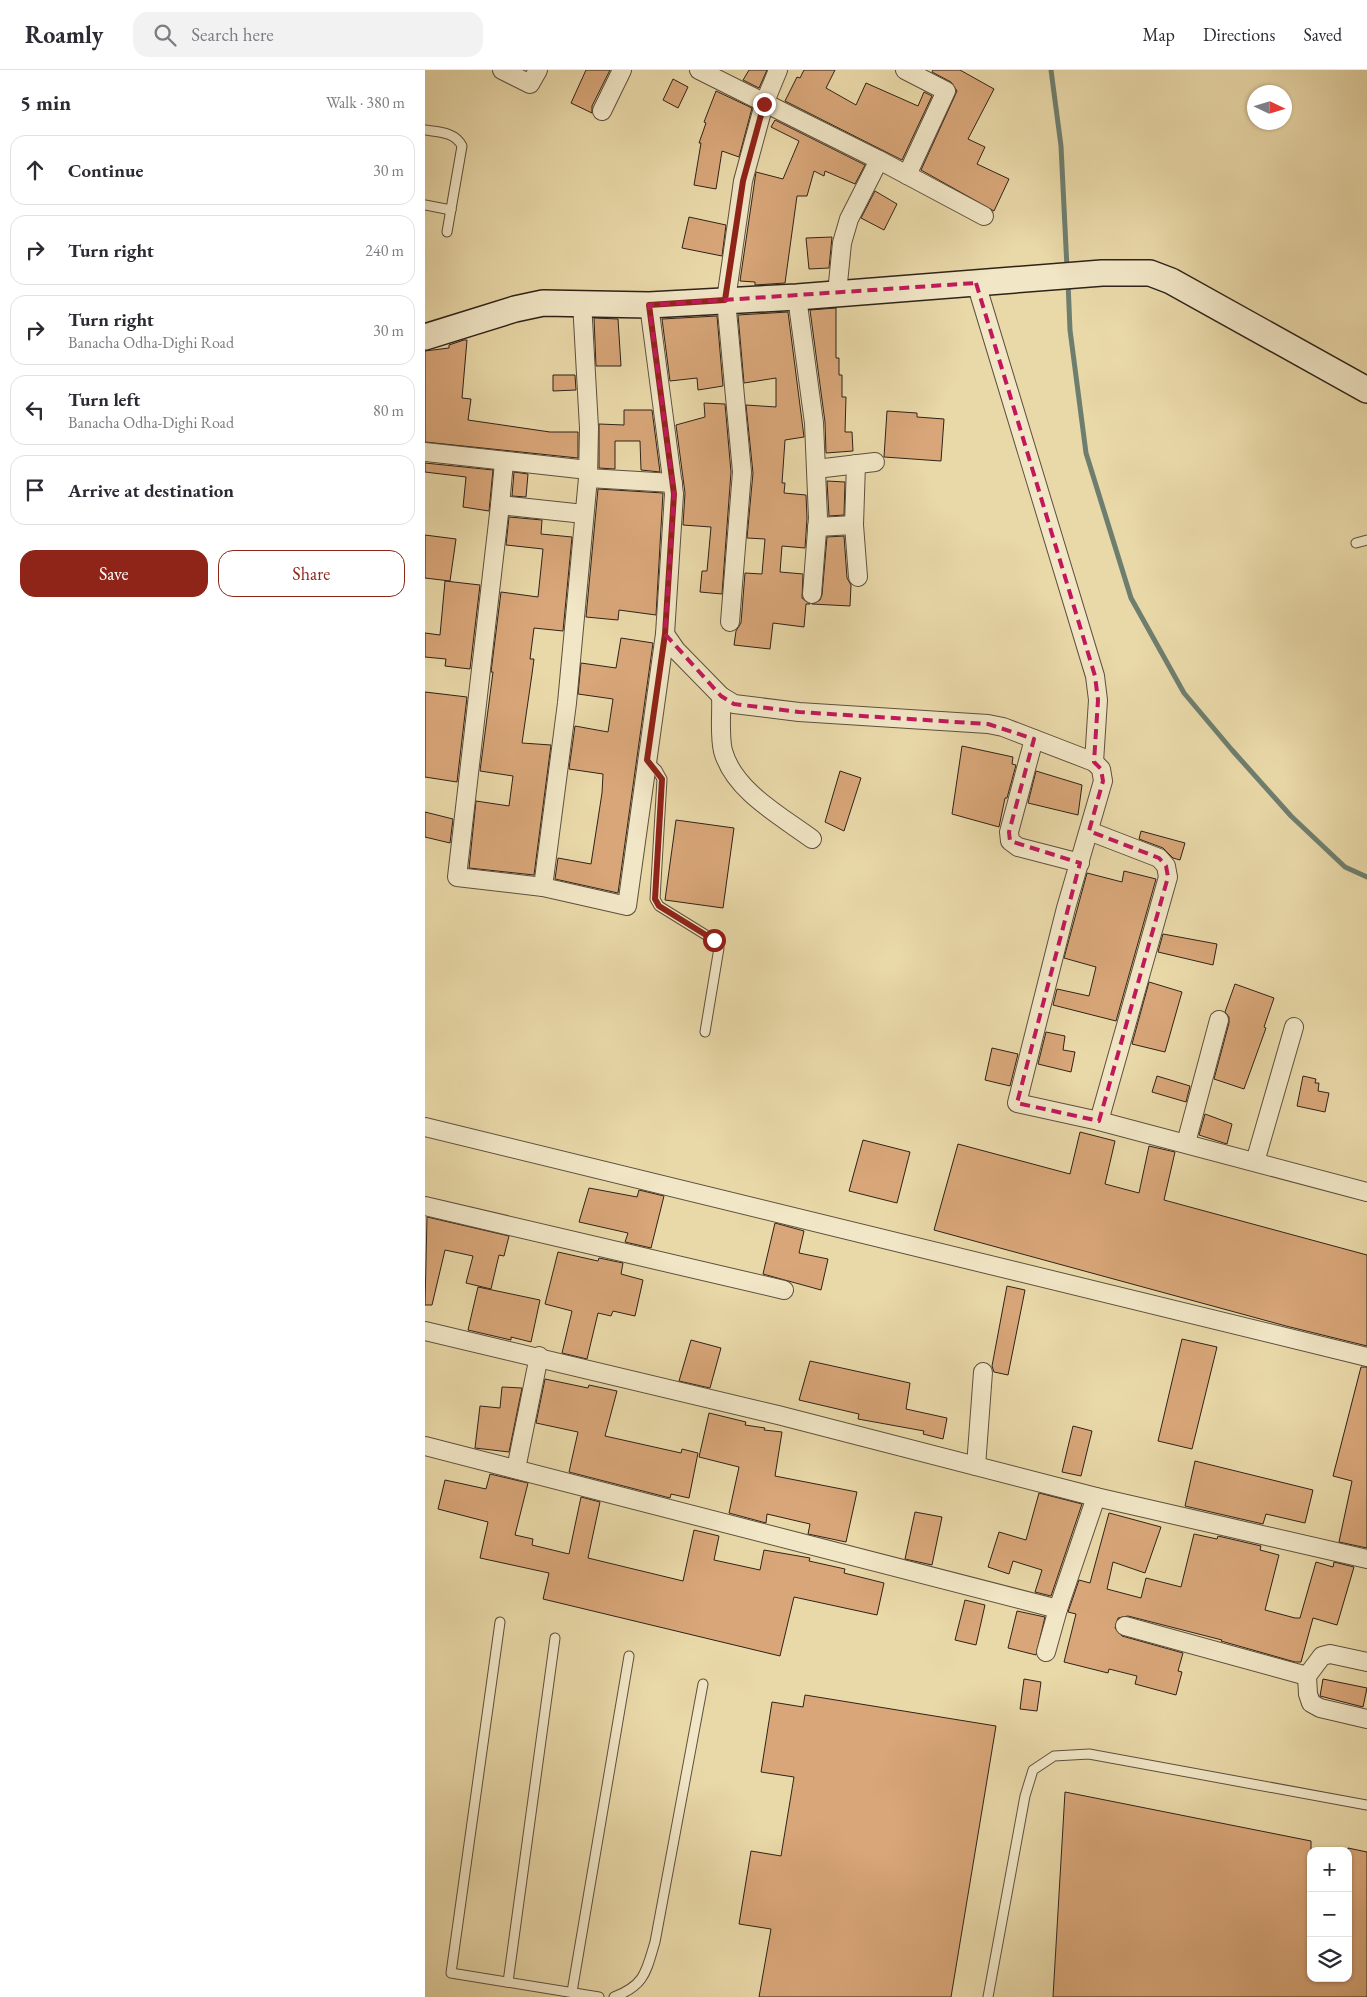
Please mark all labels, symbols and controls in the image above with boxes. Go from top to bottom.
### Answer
search box [133,12,483,57]
text: Roamly [25,19,103,50]
icon: search [151,21,179,49]
text: Search here [191,22,274,47]
text: Map [1143,23,1175,46]
text: Directions [1203,23,1275,46]
text: Saved [1303,23,1342,46]
north arrow [1247,85,1292,130]
text: 5 min [20,89,71,116]
text: Walk · 380 m [326,92,405,113]
route end [753,93,776,116]
icon: ahead [21,156,49,184]
text: Continue [68,158,143,183]
text: 30 m [373,160,404,181]
icon: right [21,236,49,264]
text: Turn right [68,238,154,263]
text: 240 m [365,240,404,261]
text: Turn right [68,307,154,332]
icon: right [21,316,49,344]
text: 30 m [373,320,404,341]
text: Banacha Odha-Dighi Road [68,332,234,353]
text: Turn left [68,387,140,412]
icon: left [21,396,49,424]
text: 80 m [373,400,404,421]
text: Banacha Odha-Dighi Road [68,412,234,433]
icon: arrive [21,476,49,504]
text: Arrive at destination [68,478,234,503]
button: Save [20,550,208,597]
button: Share [218,550,405,597]
route start [703,929,726,952]
map controls [1307,1847,1352,1982]
button: + [1307,1847,1352,1892]
button: − [1307,1892,1352,1937]
button: layers [1307,1937,1352,1982]

